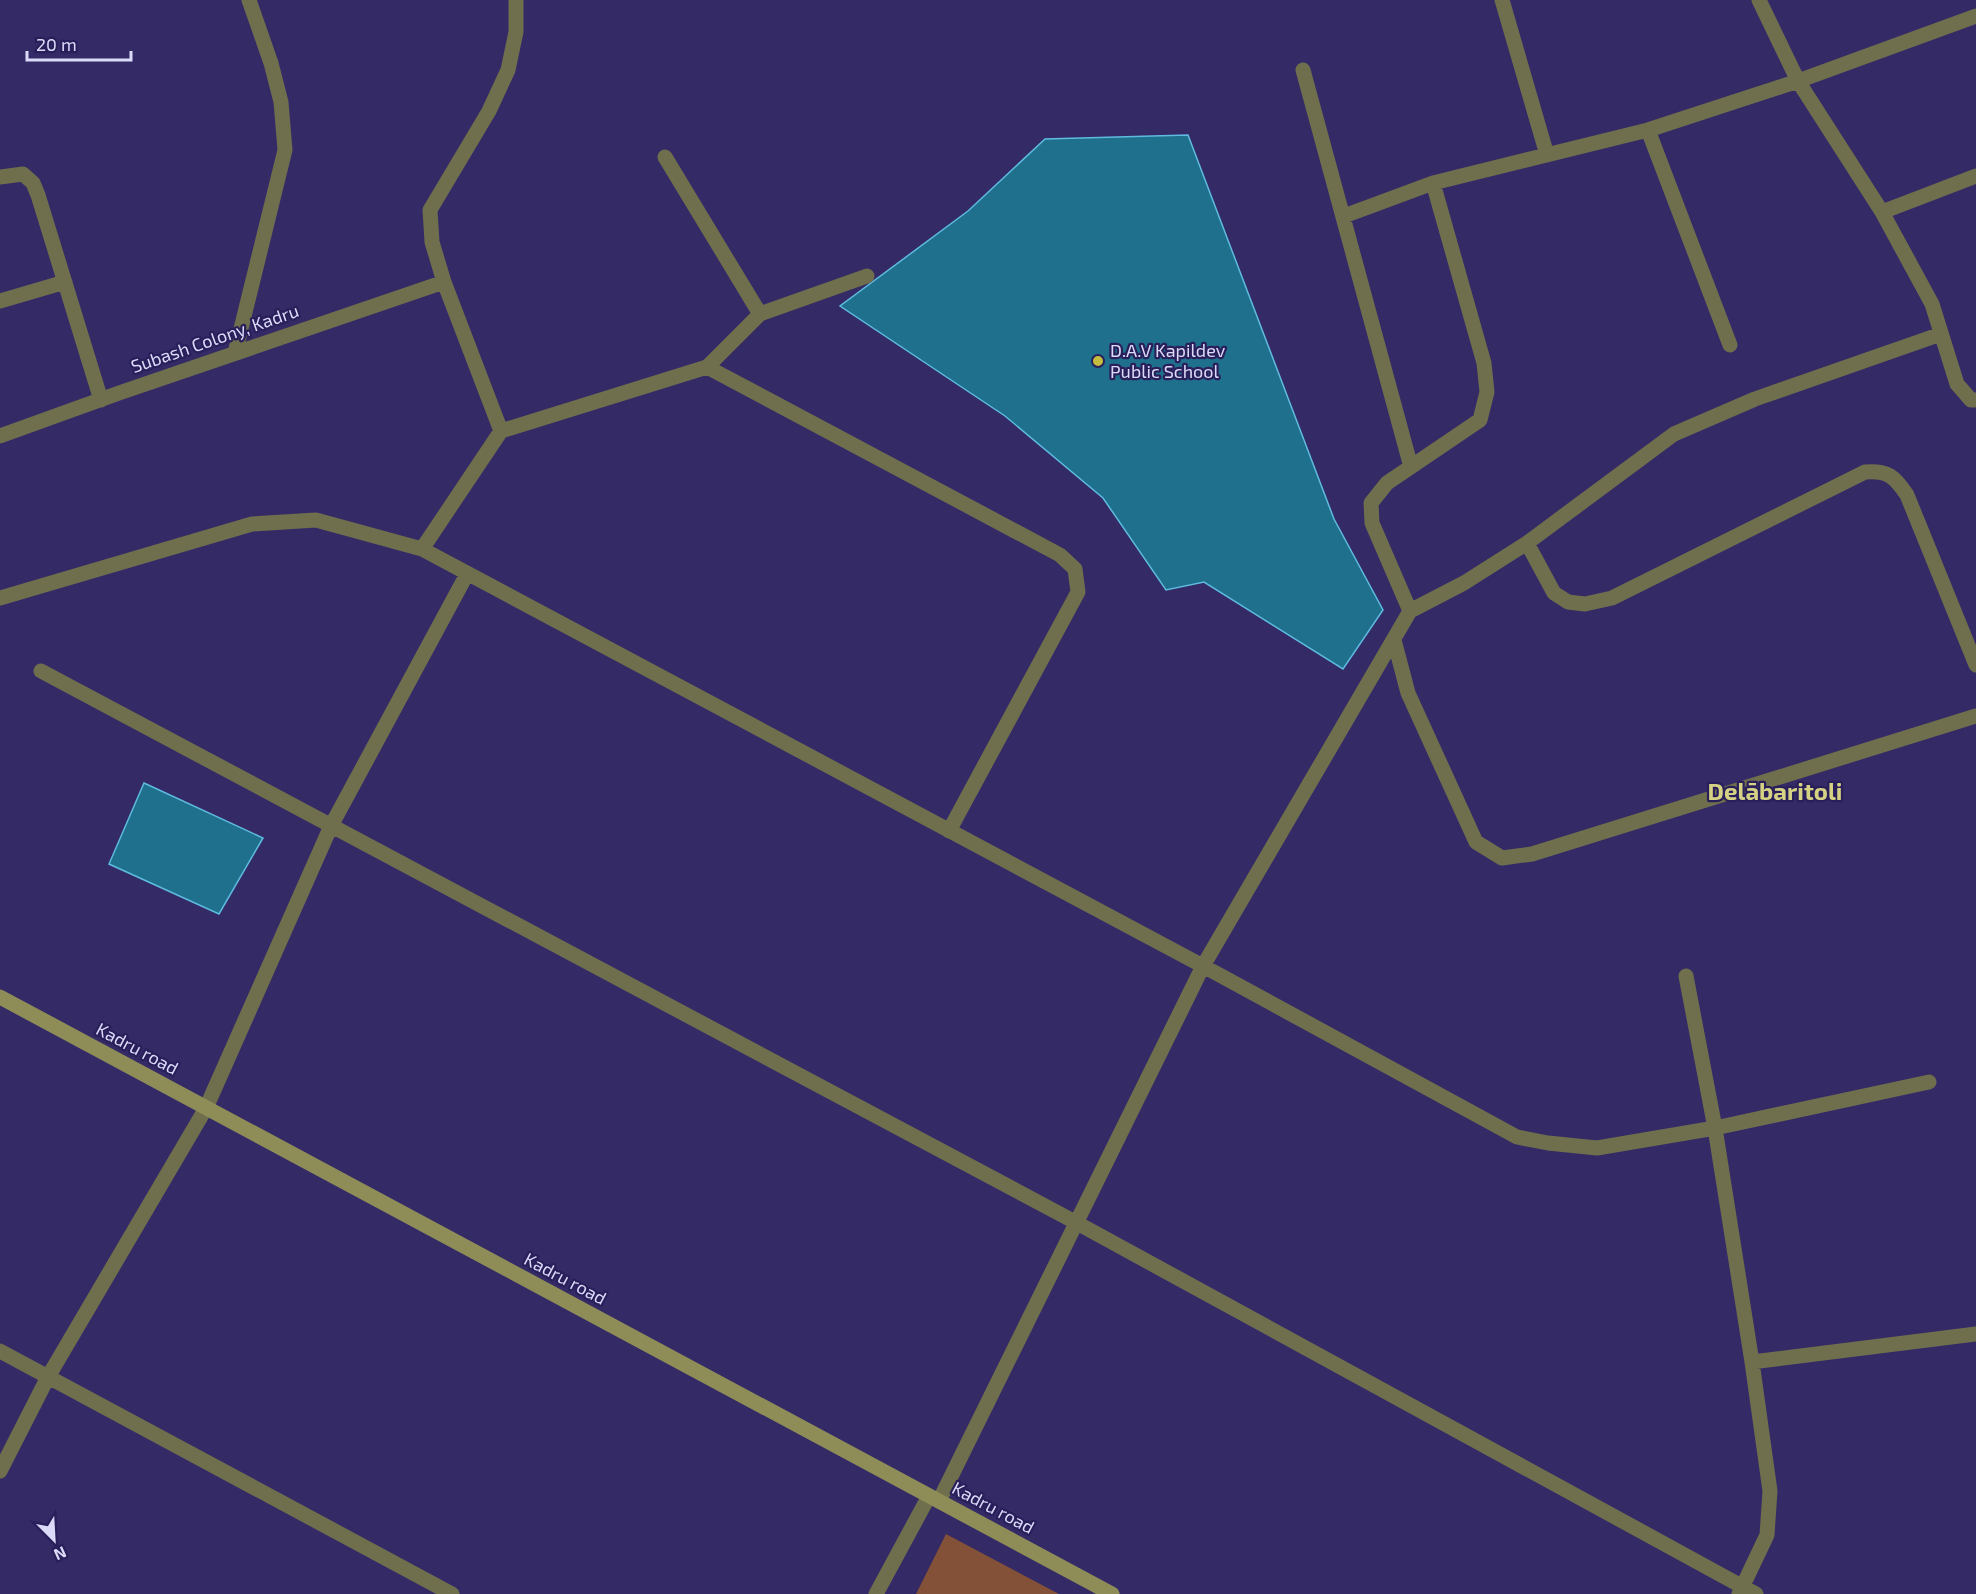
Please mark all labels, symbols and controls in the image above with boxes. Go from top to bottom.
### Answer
scale bar [27,24,130,62]
text: 20 m [36,33,77,55]
street label: Subash Colony, Kadru [128,299,301,377]
place label: D.A.V Kapildev Public School [1110,339,1226,382]
marker: D.A.V Kapildev Public School [1091,354,1105,368]
district label: Delābaritoli [1708,776,1842,805]
street label: Kadru road [93,1017,182,1079]
street label: Kadru road [521,1247,610,1309]
street label: Kadru road [949,1476,1038,1538]
north arrow [24,1510,84,1570]
text: N [51,1543,69,1565]

